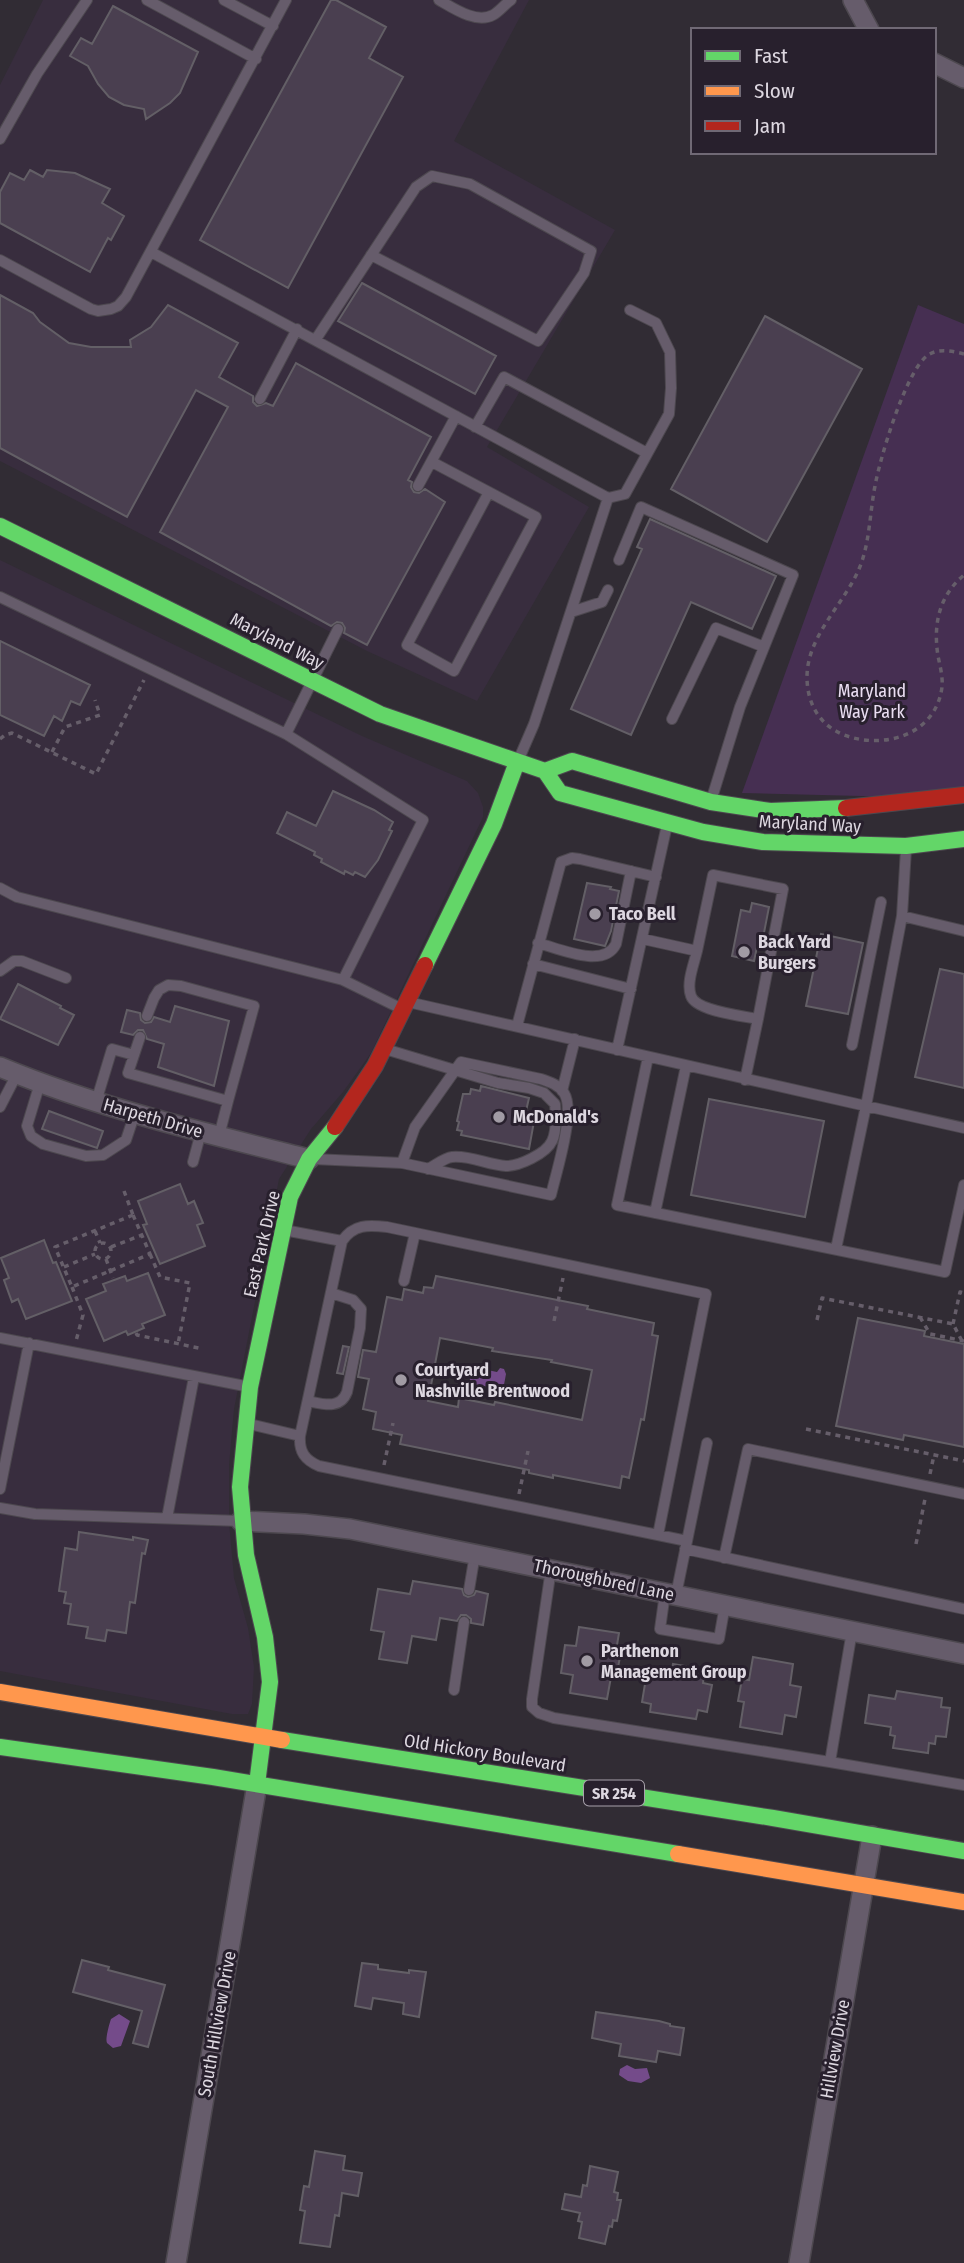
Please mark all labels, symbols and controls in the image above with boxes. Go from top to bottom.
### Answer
legend [691,28,936,154]
text: Fast [754,43,788,69]
text: Slow [754,78,795,104]
text: Jam [754,113,786,139]
street label: Maryland Way [226,608,328,674]
park label: Maryland Way Park [838,680,906,723]
street label: Maryland Way [758,810,862,838]
place label: Taco Bell [609,903,676,925]
marker: Taco Bell [587,906,603,922]
place label: Back Yard Burgers [758,931,831,974]
marker: Back Yard Burgers [736,944,752,960]
street label: Harpeth Drive [101,1093,205,1143]
place label: McDonald's [513,1106,599,1128]
marker: McDonald's [491,1109,507,1125]
street label: East Park Drive [239,1188,285,1300]
place label: Courtyard Nashville Brentwood [415,1359,570,1402]
marker: Courtyard Nashville Brentwood [393,1372,409,1388]
street label: Thoroughbred Lane [532,1554,676,1606]
place label: Parthenon Management Group [601,1640,747,1683]
marker: Parthenon Management Group [579,1653,595,1669]
street label: Old Hickory Boulevard [403,1729,567,1777]
road number: SR 254 [584,1781,644,1806]
street label: South Hillview Drive [193,1949,241,2099]
street label: Hillview Drive [815,1998,855,2100]

